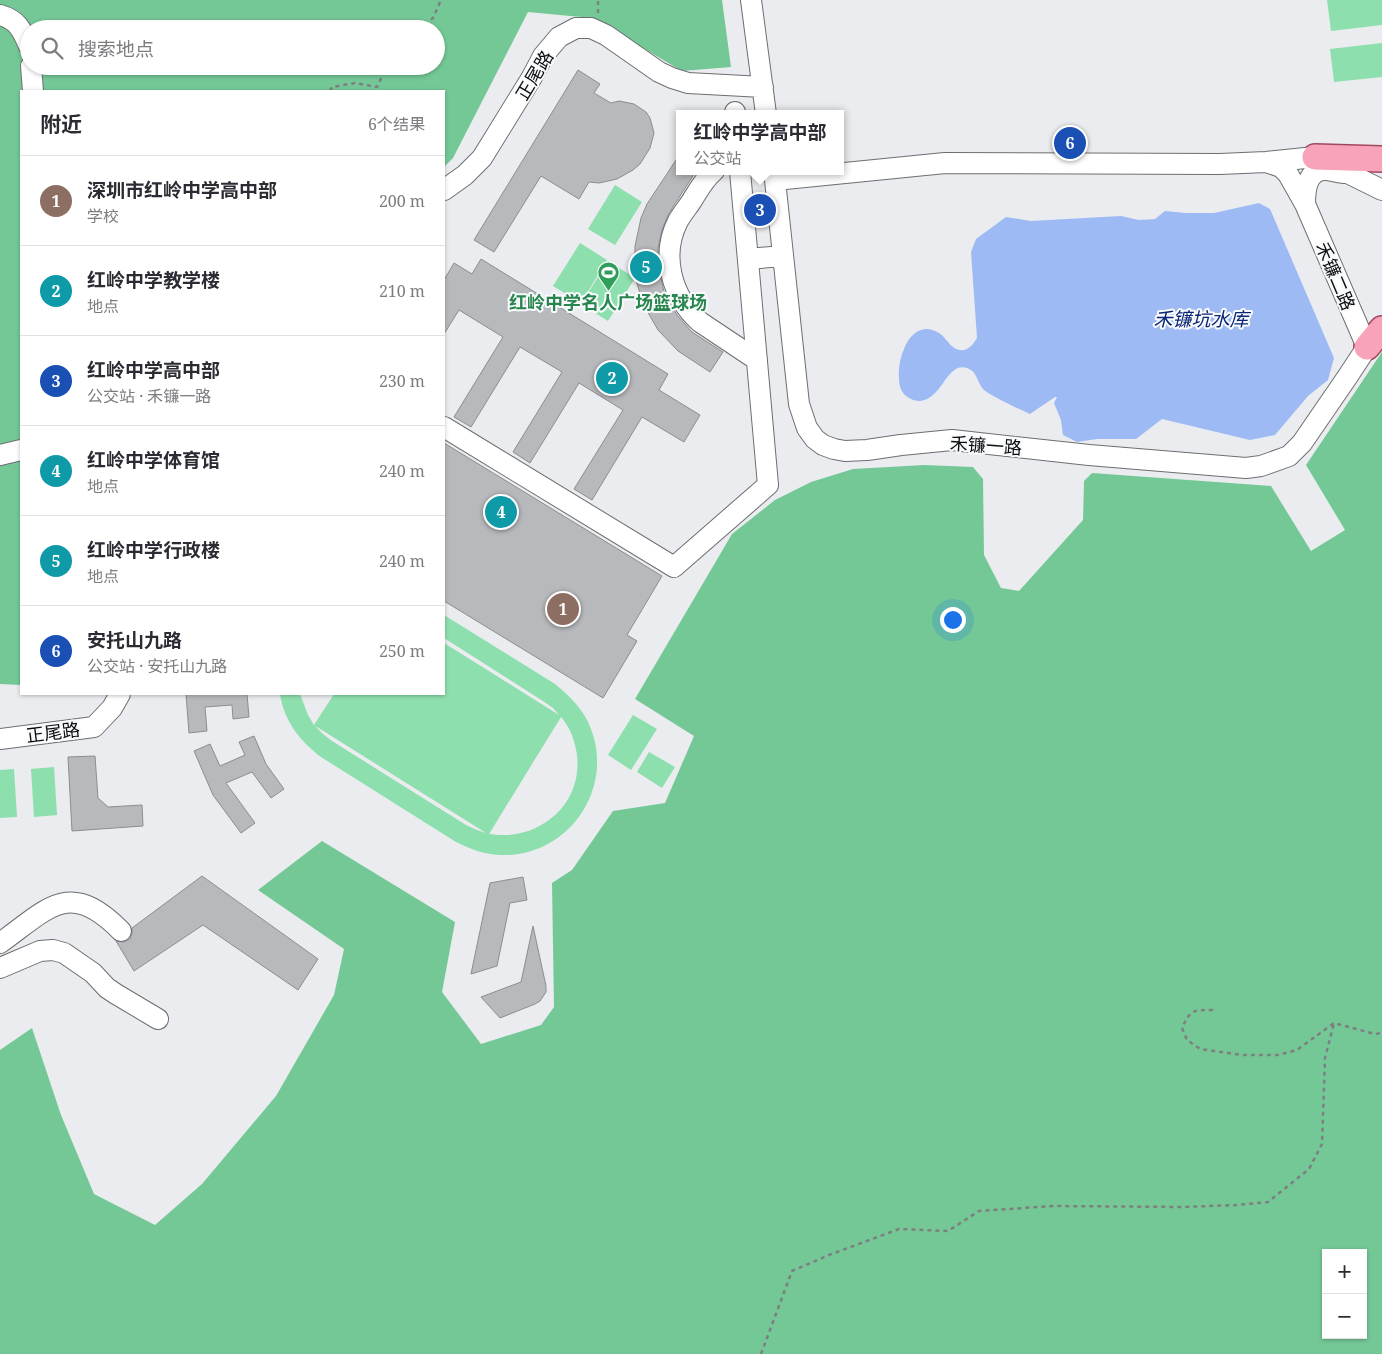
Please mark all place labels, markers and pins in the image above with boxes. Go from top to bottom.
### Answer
pin: 6 [1054,124,1086,162]
pin: 3 [744,191,776,229]
pin: 5 [630,248,662,286]
sports icon: 红岭中学名人广场篮球场 [596,260,620,291]
place label: 红岭中学名人广场篮球场 [509,290,707,314]
pin: 2 [596,359,628,397]
pin: 4 [485,493,517,531]
pin: 1 [547,590,579,628]

